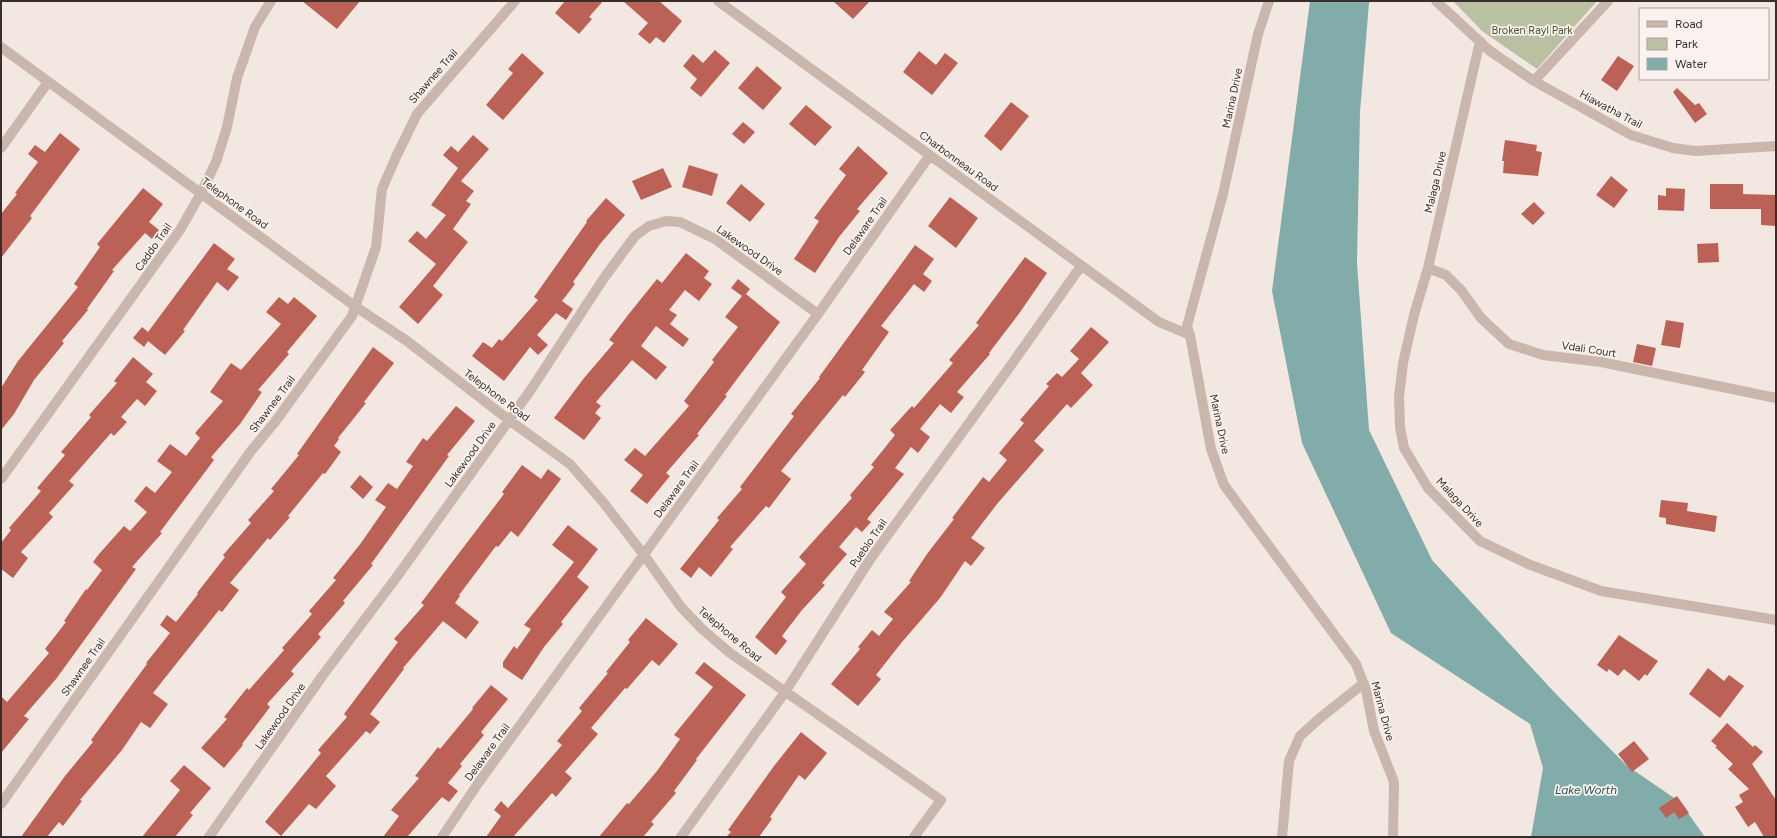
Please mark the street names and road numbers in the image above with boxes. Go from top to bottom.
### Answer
street label: Shawnee Trail [406,46,461,106]
street label: Marina Drive [1220,67,1245,129]
street label: Hiawatha Trail [1577,88,1644,131]
street label: Charbonneau Road [917,128,1001,194]
street label: Malaga Drive [1422,150,1449,214]
street label: Telephone Road [199,175,270,232]
street label: Delaware Trail [841,195,890,258]
street label: Caddo Trail [132,221,175,274]
street label: Lakewood Drive [714,223,785,278]
street label: Vdali Court [1561,339,1617,360]
street label: Telephone Road [461,366,532,424]
street label: Shawnee Trail [247,373,298,435]
street label: Marina Drive [1207,393,1232,455]
street label: Lakewood Drive [442,419,499,490]
street label: Delaware Trail [651,458,702,521]
street label: Malaga Drive [1433,475,1486,530]
street label: Pueblo Trail [847,517,890,570]
street label: Telephone Road [695,604,764,665]
street label: Shawnee Trail [59,636,108,699]
street label: Marina Drive [1368,680,1397,742]
street label: Lakewood Drive [253,681,308,752]
street label: Delaware Trail [462,721,513,784]

